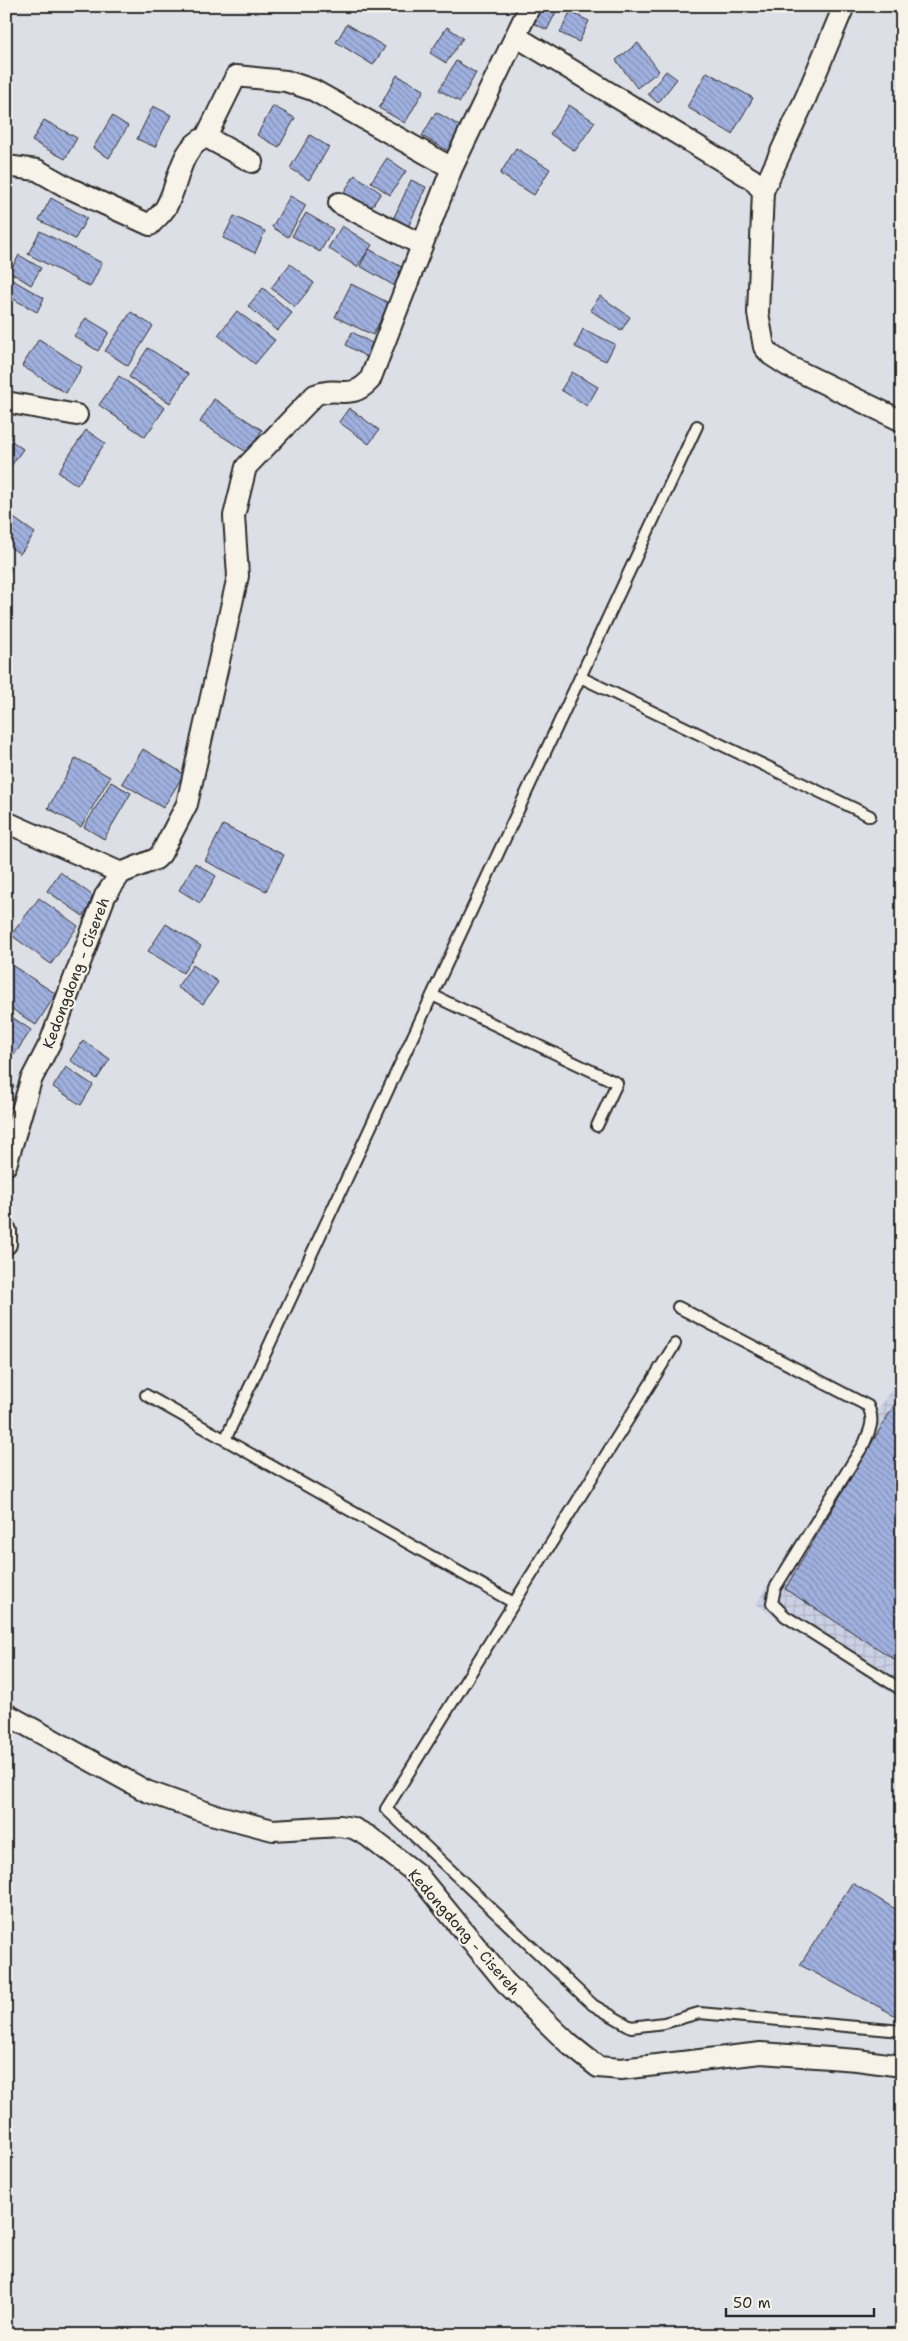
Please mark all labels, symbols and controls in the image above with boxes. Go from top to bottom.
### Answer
street label: Kedongdong - Cisereh [38,894,114,1052]
street label: Kedongdong - Cisereh [404,1865,524,1999]
scale bar [726,2286,873,2318]
text: 50 m [733,2293,771,2313]

